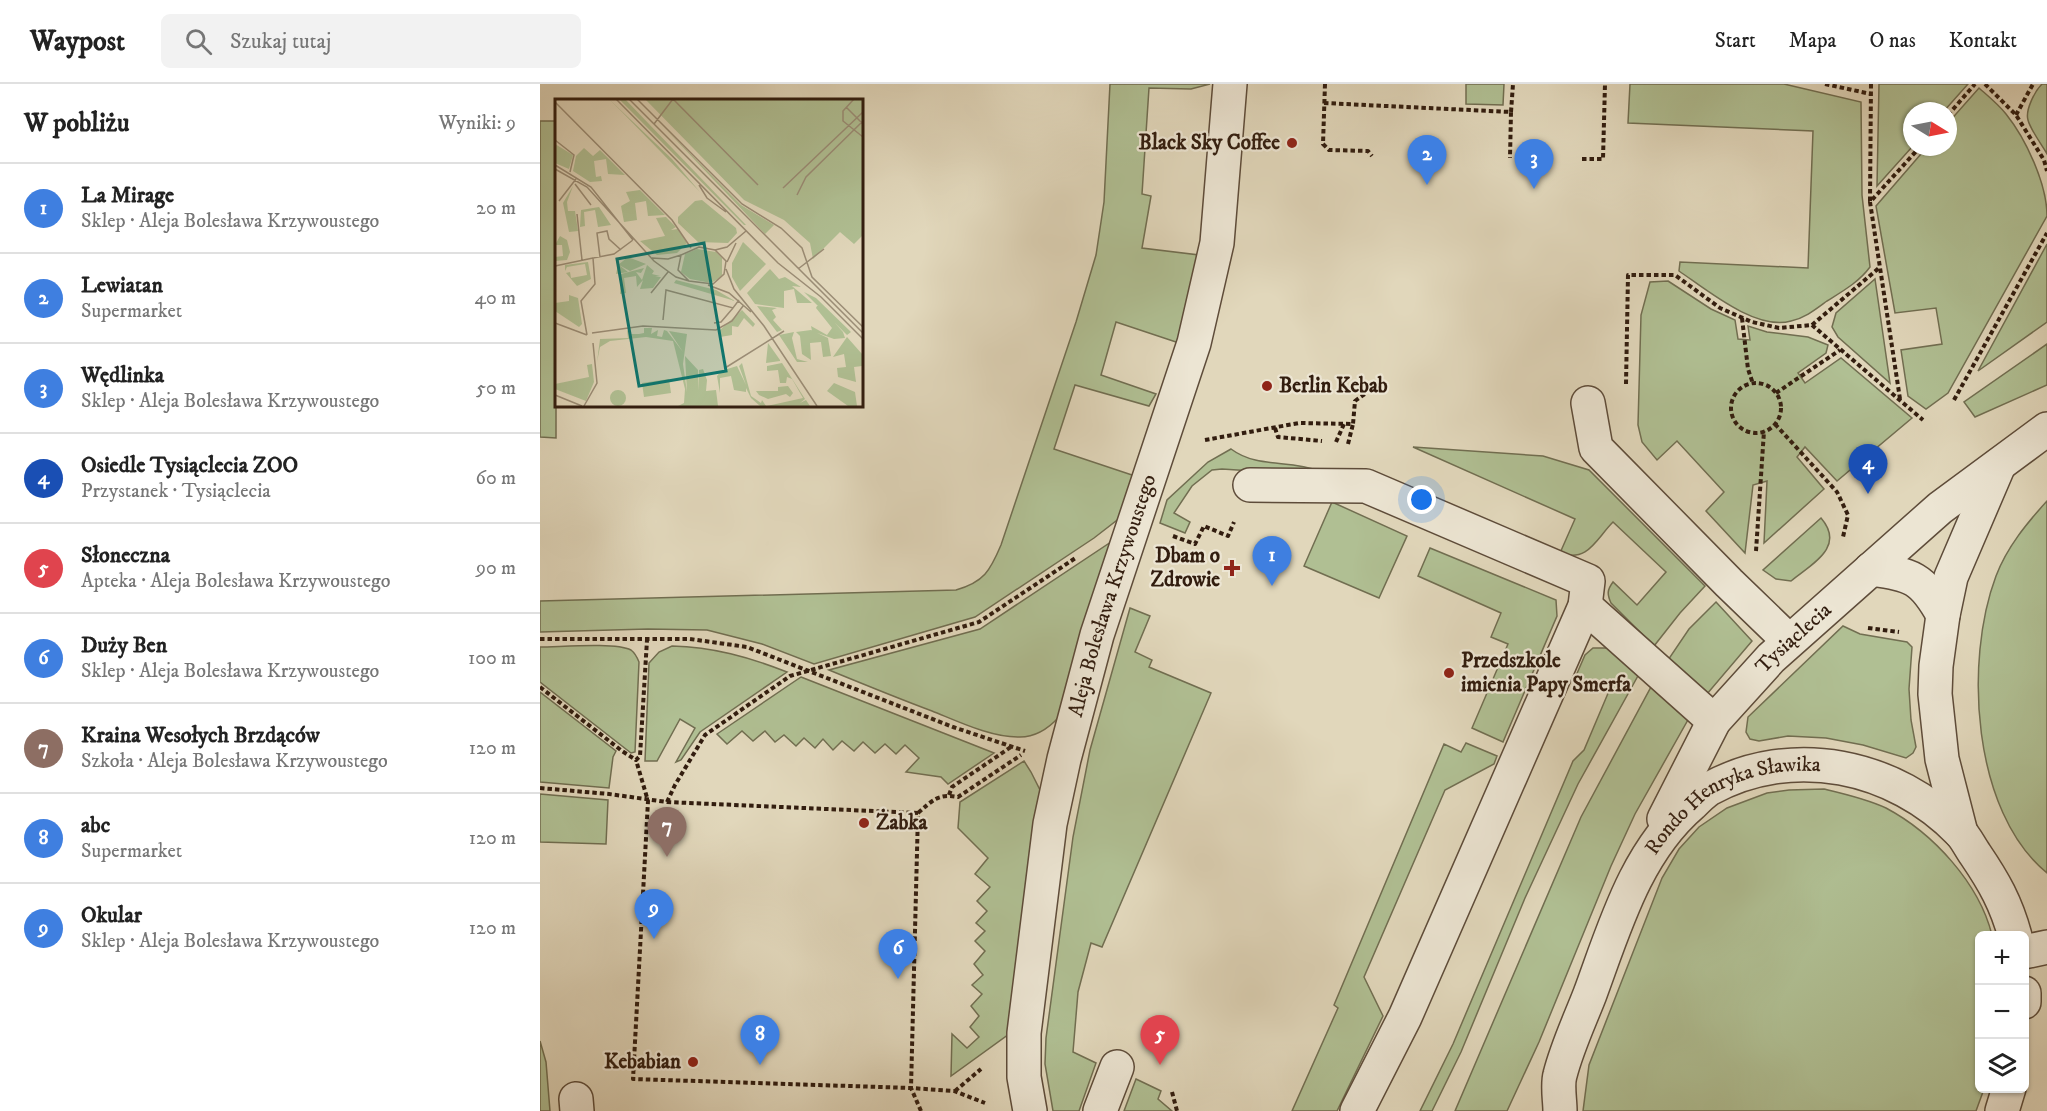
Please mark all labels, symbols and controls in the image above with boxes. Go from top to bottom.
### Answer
search box [161,14,581,68]
text: Waypost [30,24,125,59]
icon: search [182,25,215,58]
text: Szukaj tutaj [230,28,331,55]
text: Start [1715,28,1756,54]
text: Mapa [1789,28,1836,54]
text: O nas [1869,28,1916,54]
text: Kontakt [1949,28,2017,54]
inset map [555,99,862,406]
north arrow [1903,102,1957,156]
text: W pobliżu [24,107,129,140]
text: Wyniki: 9 [438,111,516,136]
place label: Black Sky Coffee [1138,130,1280,156]
pin: 2 [1408,135,1446,185]
marker: Black Sky Coffee [1285,136,1299,150]
pin: 3 [1514,140,1554,189]
text: La Mirage [81,182,174,209]
text: 1 [40,196,47,221]
text: 20 m [476,196,516,221]
text: Sklep · Aleja Bolesława Krzywoustego [81,209,379,234]
text: Lewiatan [81,272,163,299]
text: 2 [39,286,48,311]
text: 40 m [474,286,516,311]
text: Supermarket [81,299,182,324]
text: Wędlinka [81,362,164,389]
place label: Berlin Kebab [1279,373,1388,399]
text: 3 [40,376,47,401]
text: 50 m [476,376,516,401]
marker: Berlin Kebab [1260,379,1274,393]
text: Sklep · Aleja Bolesława Krzywoustego [81,389,379,414]
pin: 4 [1848,444,1888,494]
text: Osiedle Tysiąclecia ZOO [81,452,298,479]
text: 4 [38,466,49,491]
text: 60 m [476,466,516,491]
street label: Aleja Bolesława Krzywoustego [1063,471,1162,720]
text: Przystanek · Tysiąclecia [81,479,271,504]
your location [1407,485,1436,514]
pin: 1 [1252,536,1292,586]
text: Słoneczna [81,542,170,569]
place label: Dbam o Zdrowie [1150,543,1220,593]
text: 5 [39,556,48,581]
text: 90 m [476,556,516,581]
marker: Dbam o Zdrowie [1225,561,1239,575]
text: Apteka · Aleja Bolesława Krzywoustego [81,569,391,594]
street label: Tysiąclecia [1750,597,1837,679]
text: Duży Ben [81,632,167,659]
text: 6 [38,646,49,671]
text: 100 m [468,646,516,671]
place label: Przedszkole imienia Papy Smerfa [1461,648,1632,698]
text: Sklep · Aleja Bolesława Krzywoustego [81,659,379,684]
marker: Przedszkole imienia Papy Smerfa [1442,666,1456,680]
text: Kraina Wesołych Brzdąców [81,722,320,749]
text: 7 [38,736,49,761]
text: 120 m [469,736,516,761]
text: Szkoła · Aleja Bolesława Krzywoustego [81,749,388,774]
street label: Rondo Henryka Sławika [1640,752,1822,860]
pin: 7 [648,808,686,857]
place label: Żabka [876,808,929,836]
text: abc [81,812,110,839]
marker: Żabka [857,816,871,830]
text: 8 [38,826,49,851]
text: 120 m [469,826,516,851]
text: Supermarket [81,839,182,864]
pin: 9 [634,890,674,939]
text: Okular [81,902,142,929]
text: 9 [39,916,48,941]
text: 120 m [469,916,516,941]
text: Sklep · Aleja Bolesława Krzywoustego [81,929,379,954]
pin: 6 [878,930,918,979]
map controls [1975,931,2029,1093]
button: + [1975,931,2029,985]
button: − [1975,985,2029,1039]
pin: 8 [740,1016,780,1065]
pin: 5 [1140,1016,1180,1065]
button: layers [1975,1039,2029,1093]
place label: Kebabian [604,1049,682,1075]
marker: Kebabian [686,1055,700,1069]

